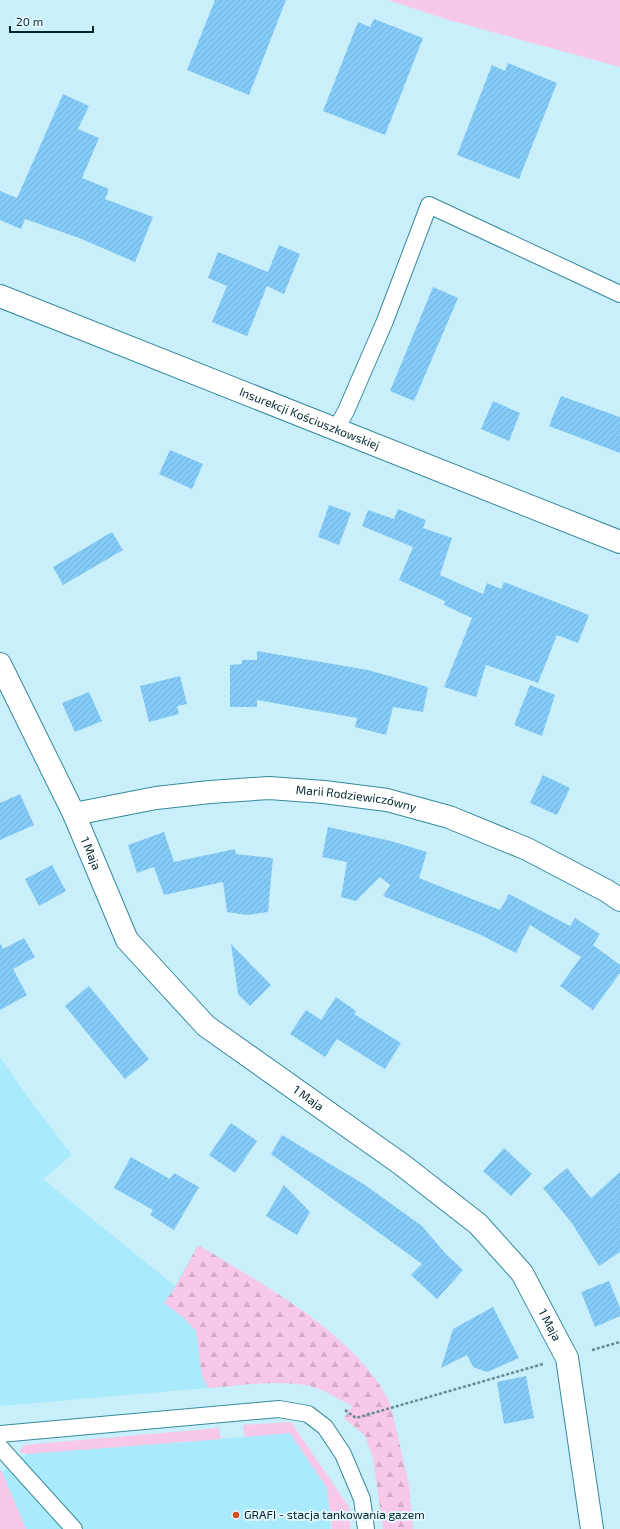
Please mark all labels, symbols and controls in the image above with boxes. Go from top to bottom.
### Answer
scale bar [10,8,93,34]
text: 20 m [16,14,43,28]
street label: Insurekcji Kościuszkowskiej [238,384,382,453]
street label: Marii Rodziewiczówny [295,782,419,814]
street label: 1 Maja [78,835,105,871]
street label: 1 Maja [291,1082,327,1113]
street label: 1 Maja [536,1306,565,1343]
place label: GRAFI - stacja tankowania gazem [244,1507,425,1522]
marker: GRAFI - stacja tankowania gazem [231,1510,241,1520]

